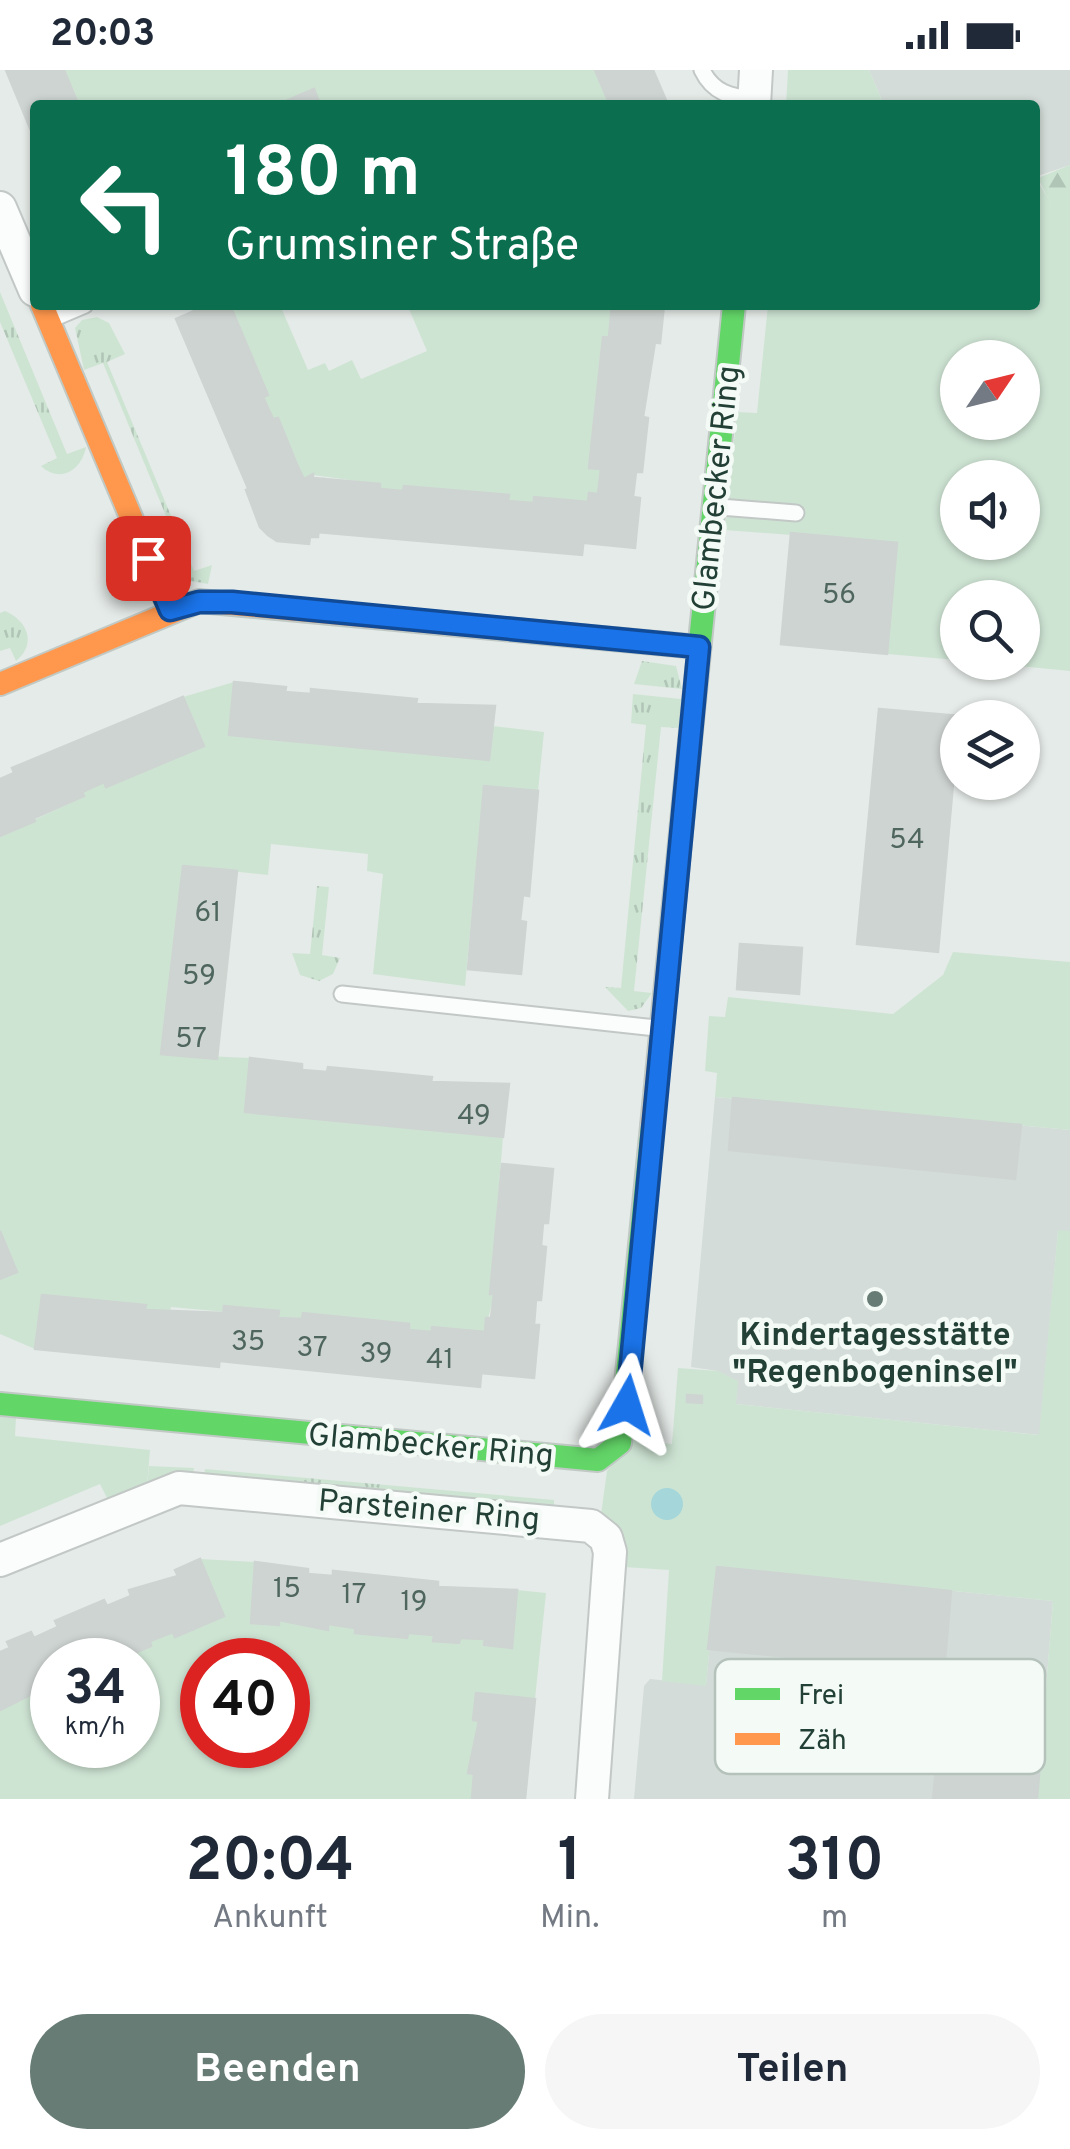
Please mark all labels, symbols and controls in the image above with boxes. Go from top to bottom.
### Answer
text: 20:03 [50,11,155,60]
text: 180 m [225,132,421,221]
icon: left [60,140,190,270]
text: Grumsiner Straße [225,219,579,276]
north arrow [940,340,1040,440]
map controls [940,340,1040,800]
street label: Glambecker Ring [685,364,751,613]
button: sound [940,460,1040,560]
pin [106,516,191,601]
icon: arrive [121,531,176,586]
house number: 56 [822,578,856,614]
button: search [940,580,1040,680]
button: layers [940,700,1040,800]
house number: 54 [889,823,925,859]
house number: 61 [194,896,222,932]
house number: 59 [182,959,216,995]
house number: 57 [175,1022,207,1058]
house number: 49 [457,1099,491,1135]
marker: Kindertagesstätte "Regenbogeninsel" [864,1288,886,1310]
place label: Kindertagesstätte "Regenbogeninsel" [732,1317,1018,1394]
house number: 35 [231,1325,265,1361]
house number: 37 [296,1331,328,1367]
house number: 39 [359,1337,393,1373]
house number: 41 [426,1343,454,1379]
position arrow [575,1353,679,1457]
street label: Glambecker Ring [306,1416,555,1478]
street label: Parsteiner Ring [316,1482,541,1542]
house number: 15 [273,1572,301,1608]
house number: 17 [342,1578,366,1614]
house number: 19 [400,1585,428,1621]
speed limit sign: 40 [180,1638,310,1768]
text: 34 [64,1659,126,1722]
legend [715,1659,1045,1774]
text: Frei [798,1679,844,1715]
text: km/h [65,1712,125,1744]
text: Zäh [798,1724,847,1760]
text: 20:04 [186,1826,354,1902]
text: 1 [558,1826,582,1902]
text: 310 [785,1826,884,1902]
text: Ankunft [212,1899,328,1939]
text: Min. [540,1899,599,1939]
text: m [821,1899,848,1939]
button: Beenden [30,2014,525,2129]
button: Teilen [545,2014,1040,2129]

